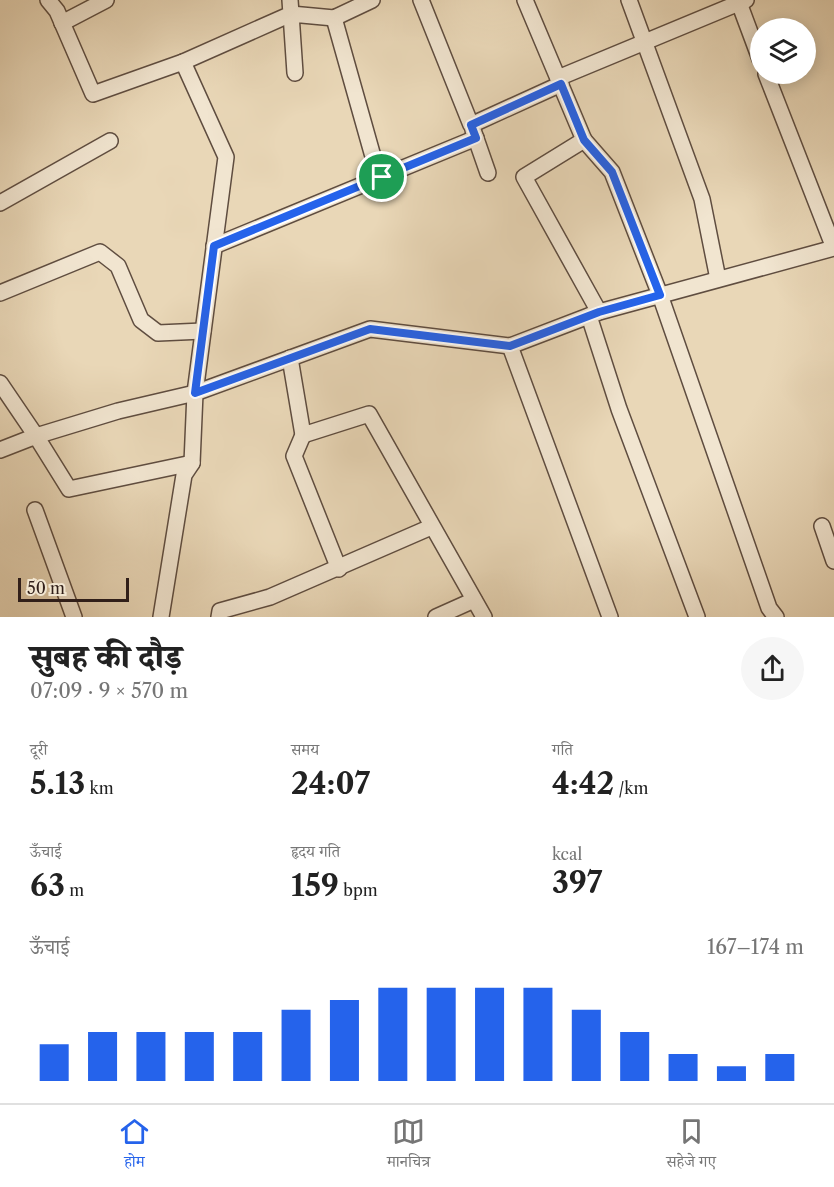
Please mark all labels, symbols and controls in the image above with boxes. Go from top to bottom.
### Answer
map controls [750,18,816,84]
button: layers [750,18,816,84]
pin [356,151,407,202]
icon: arrive [365,160,398,193]
scale bar [18,575,129,602]
text: 50 m [27,578,65,598]
text: सुबह की दौड़ [30,636,182,677]
button: share [741,637,804,700]
text: 07:09 · 9 × 570 m [30,679,188,703]
text: दूरी [30,739,47,759]
text: समय [291,739,319,759]
text: गति [552,739,573,759]
text: 5.13 [30,765,85,802]
text: 24:07 [291,765,370,802]
text: 4:42 [552,765,614,802]
text: km [85,778,114,798]
text: /km [614,778,648,798]
text: ऊँचाई [30,841,62,861]
text: हृदय गति [291,841,340,861]
text: kcal [552,844,582,864]
text: 397 [552,864,603,901]
text: 63 [30,867,65,904]
text: 159 [291,867,339,904]
text: m [65,880,84,900]
text: bpm [339,880,378,900]
text: ऊँचाई [30,935,69,959]
text: 167–174 m [707,935,804,959]
tab: होम [118,1115,151,1177]
tab: मानचित्र [387,1115,430,1177]
tab: सहेजे गए [666,1115,716,1177]

